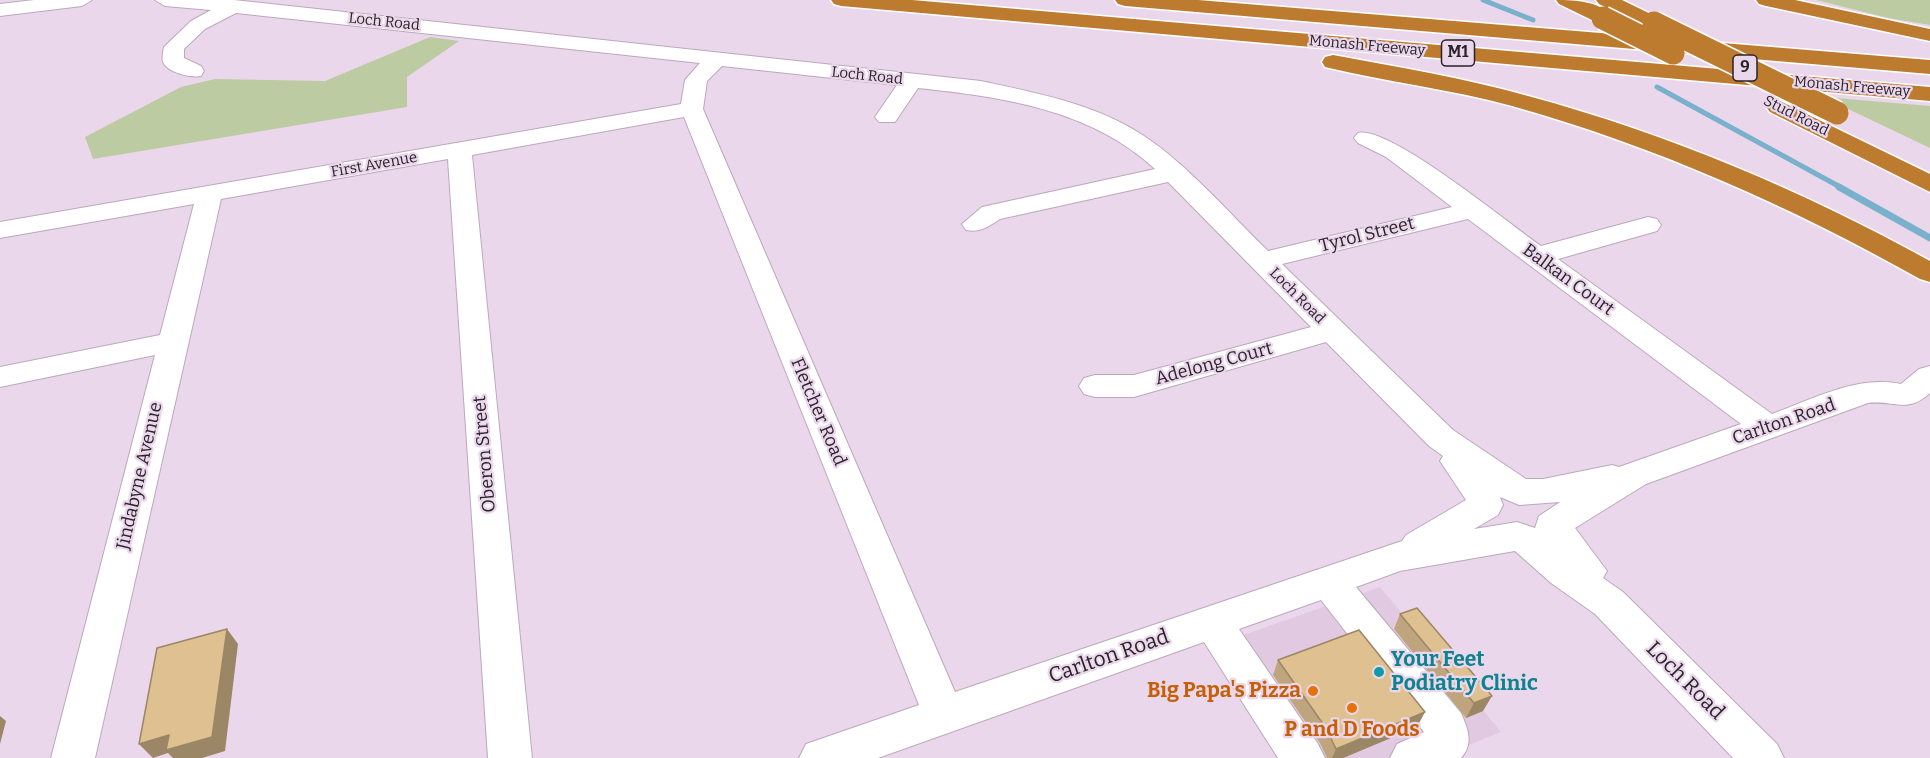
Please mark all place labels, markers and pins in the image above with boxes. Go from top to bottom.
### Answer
place label: Your Feet Podiatry Clinic [1391,647,1538,697]
marker: Your Feet Podiatry Clinic [1372,665,1386,679]
place label: Big Papa's Pizza [1147,678,1301,704]
marker: Big Papa's Pizza [1306,684,1320,698]
marker: P and D Foods [1345,701,1359,715]
place label: P and D Foods [1284,717,1420,743]

